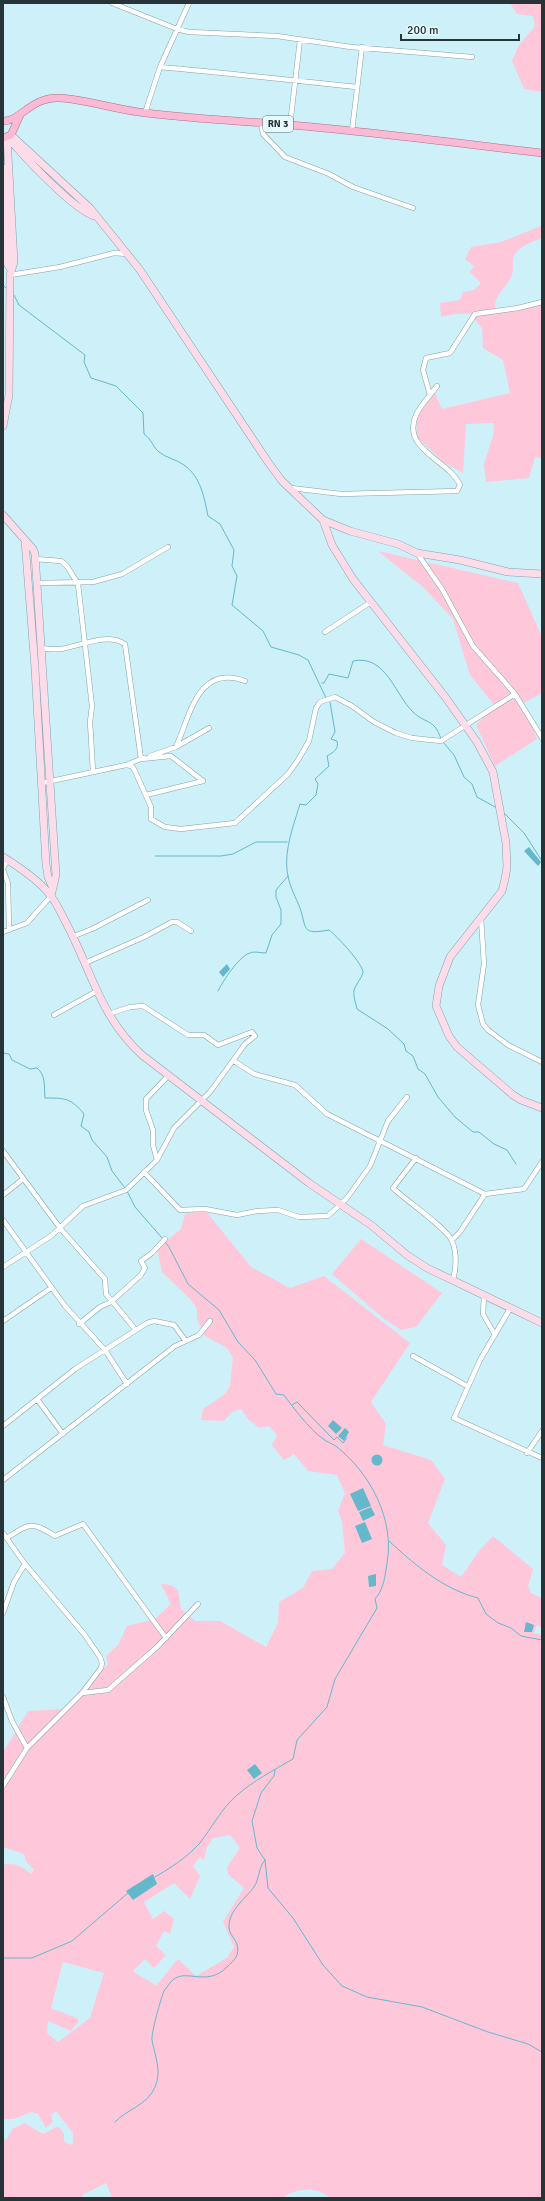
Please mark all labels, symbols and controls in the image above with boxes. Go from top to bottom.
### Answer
scale bar [401,16,519,42]
text: 200 m [407,23,439,38]
road number: RN 3 [263,116,293,132]

